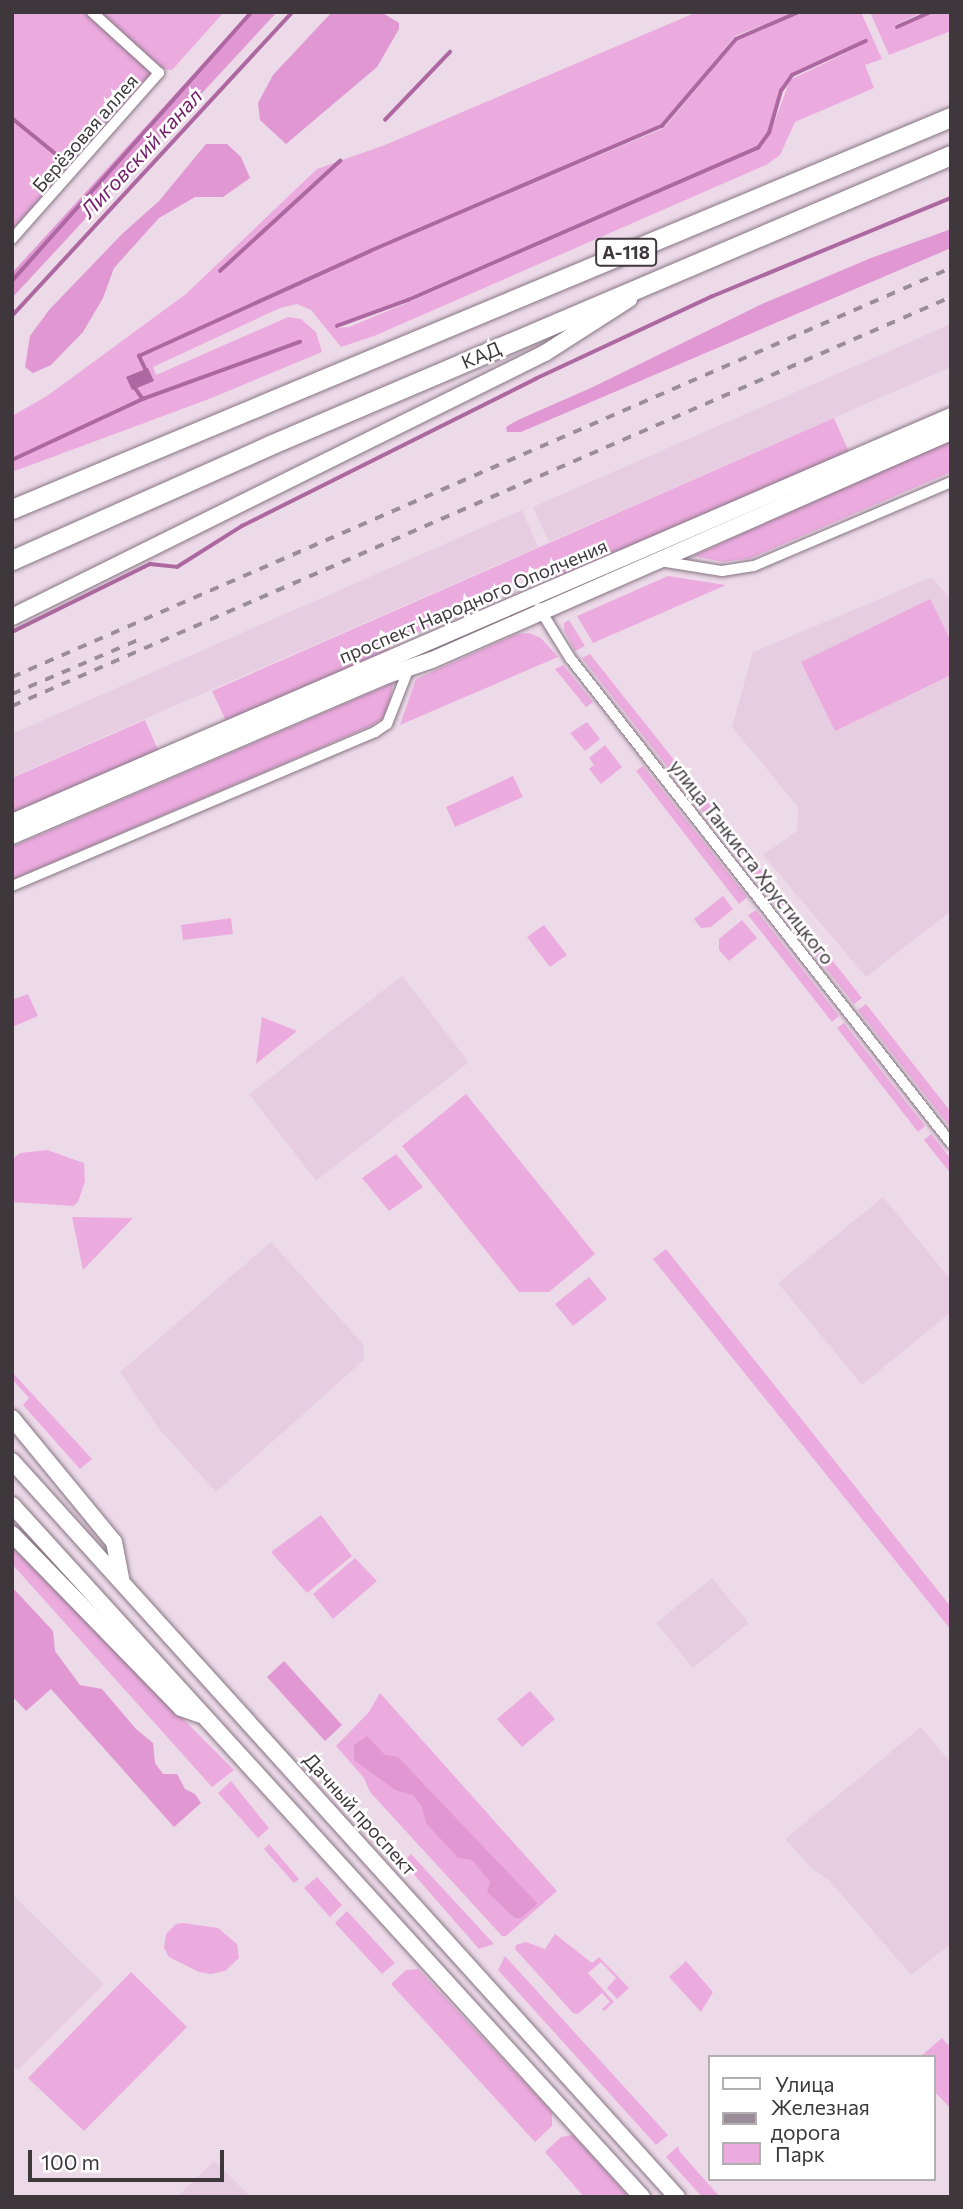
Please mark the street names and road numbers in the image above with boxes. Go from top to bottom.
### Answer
street label: Берёзовая аллея [28,69,142,197]
road number: А-118 [594,238,658,266]
street label: КАД [458,337,504,373]
street label: проспект Народного Ополчения [335,534,611,668]
street label: улица Танкиста Хрустицкого [665,755,839,969]
street label: Дачный проспект [299,1748,421,1880]

